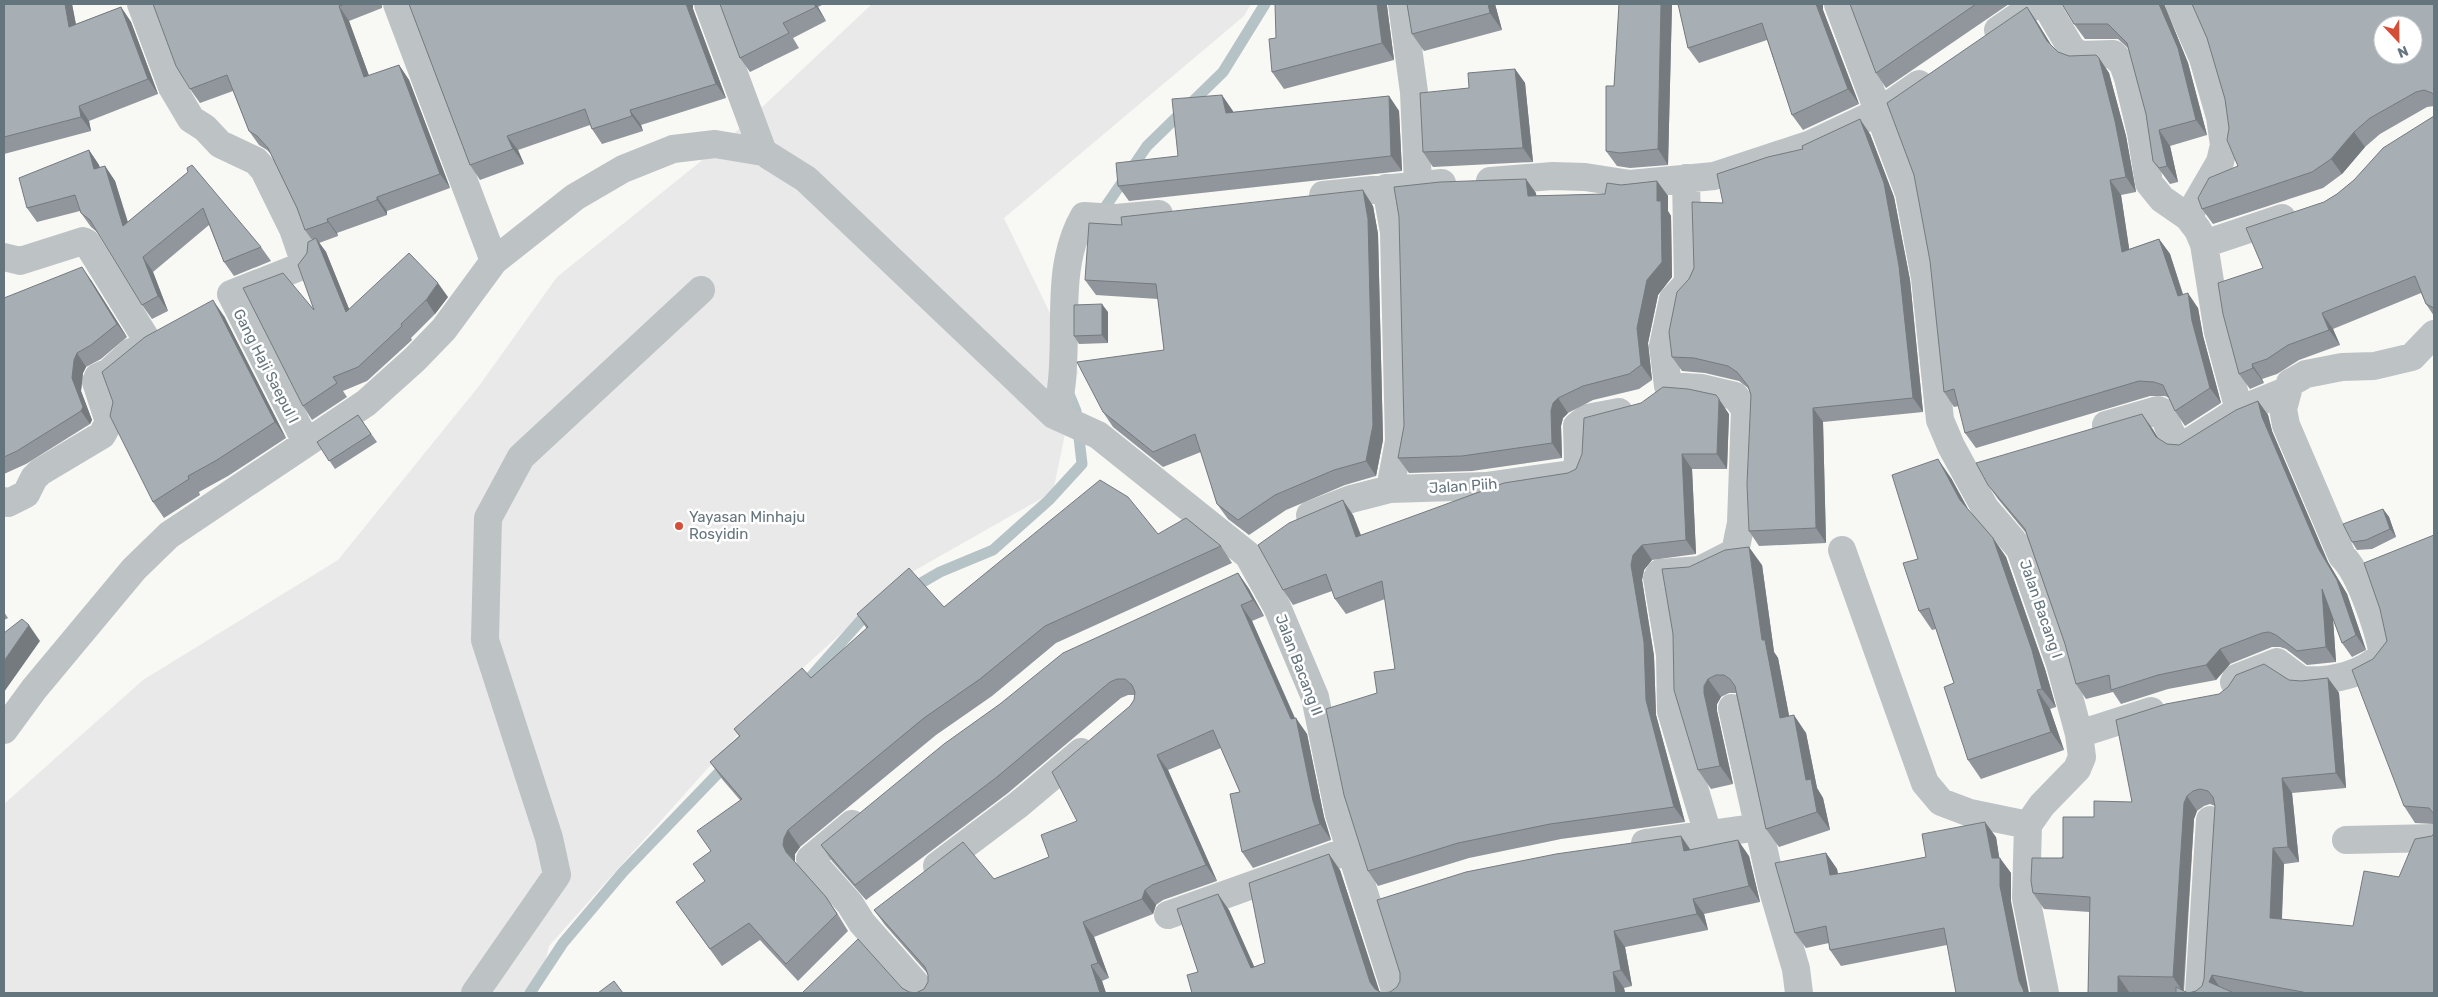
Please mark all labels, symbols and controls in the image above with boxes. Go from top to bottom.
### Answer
north arrow [2373,15,2423,65]
text: N [2395,42,2411,61]
street label: Gang Haji Saepul I [229,306,303,426]
street label: Jalan Piih [1428,475,1498,497]
place label: Yayasan Minhaju Rosyidin [689,508,805,543]
marker: Yayasan Minhaju Rosyidin [673,520,685,532]
street label: Jalan Bacang I [2016,557,2066,661]
street label: Jalan Bacang II [1271,612,1327,718]

